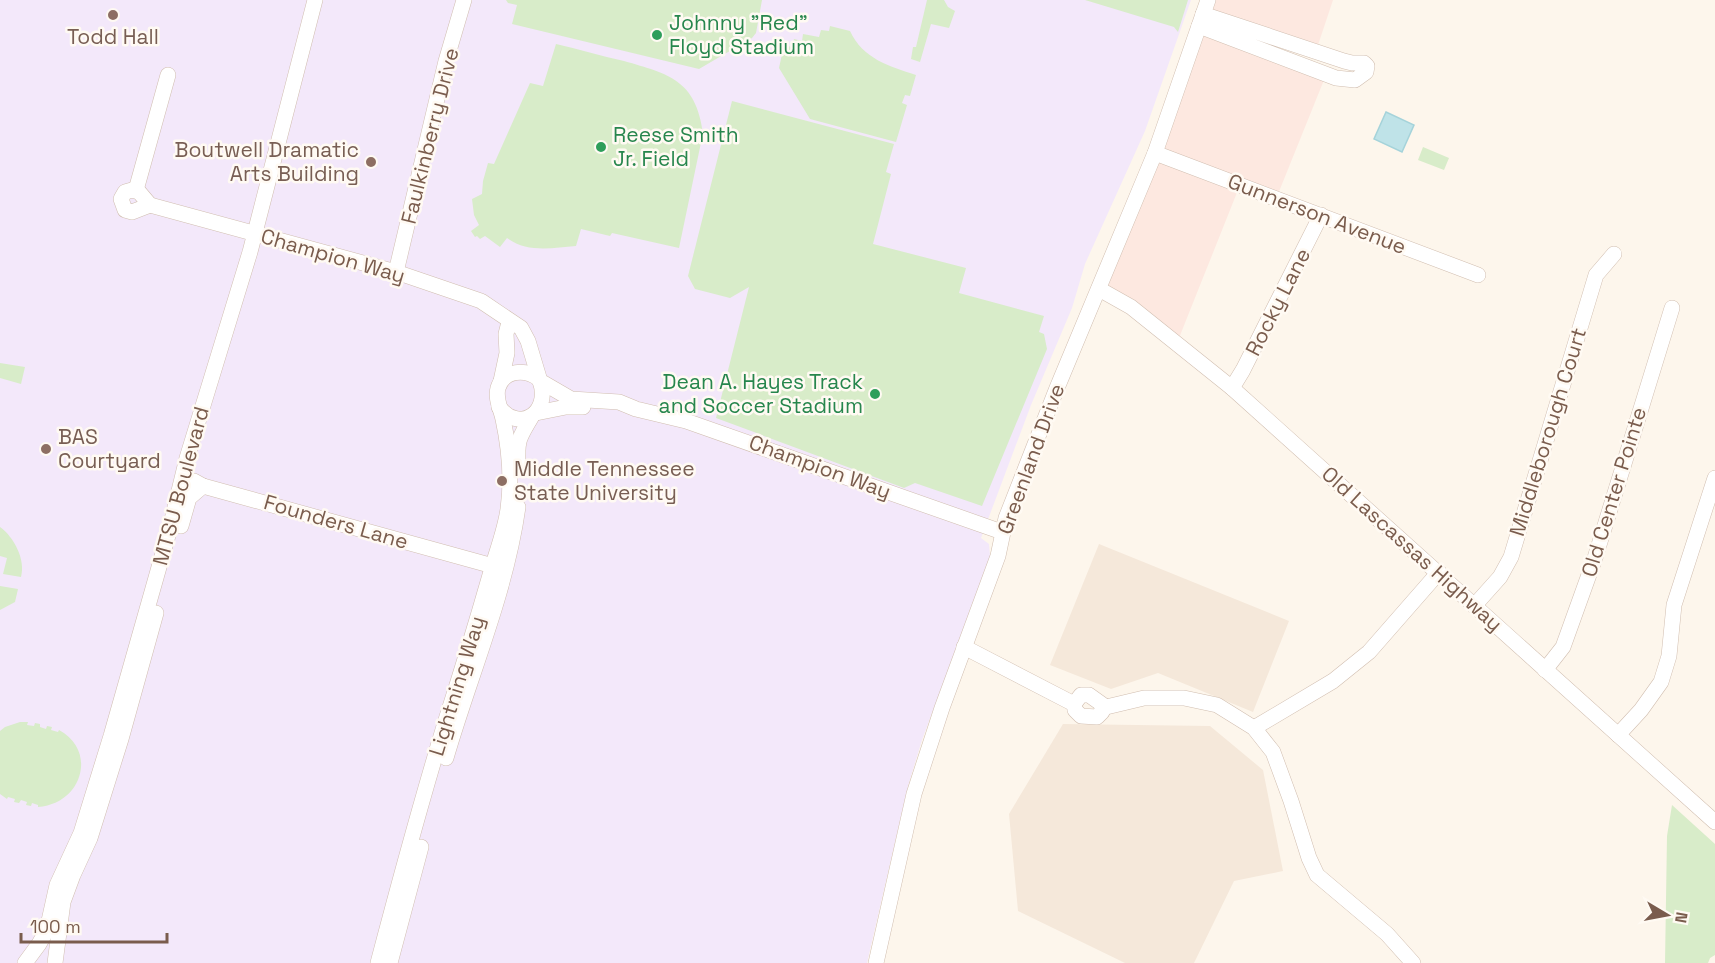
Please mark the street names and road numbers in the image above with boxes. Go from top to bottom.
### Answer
street label: Faulkinberry Drive [395,45,464,227]
street label: Gunnerson Avenue [1224,167,1410,260]
street label: Champion Way [258,222,409,289]
street label: Rocky Lane [1239,243,1316,360]
street label: Middleborough Court [1503,324,1592,539]
street label: Greenland Drive [991,380,1070,538]
street label: MTSU Boulevard [146,403,215,568]
street label: Old Center Pointe [1575,404,1652,580]
street label: Champion Way [746,428,895,505]
street label: Old Lascassas Highway [1316,460,1508,637]
street label: Founders Lane [261,488,411,555]
street label: Lightning Way [422,613,491,759]

